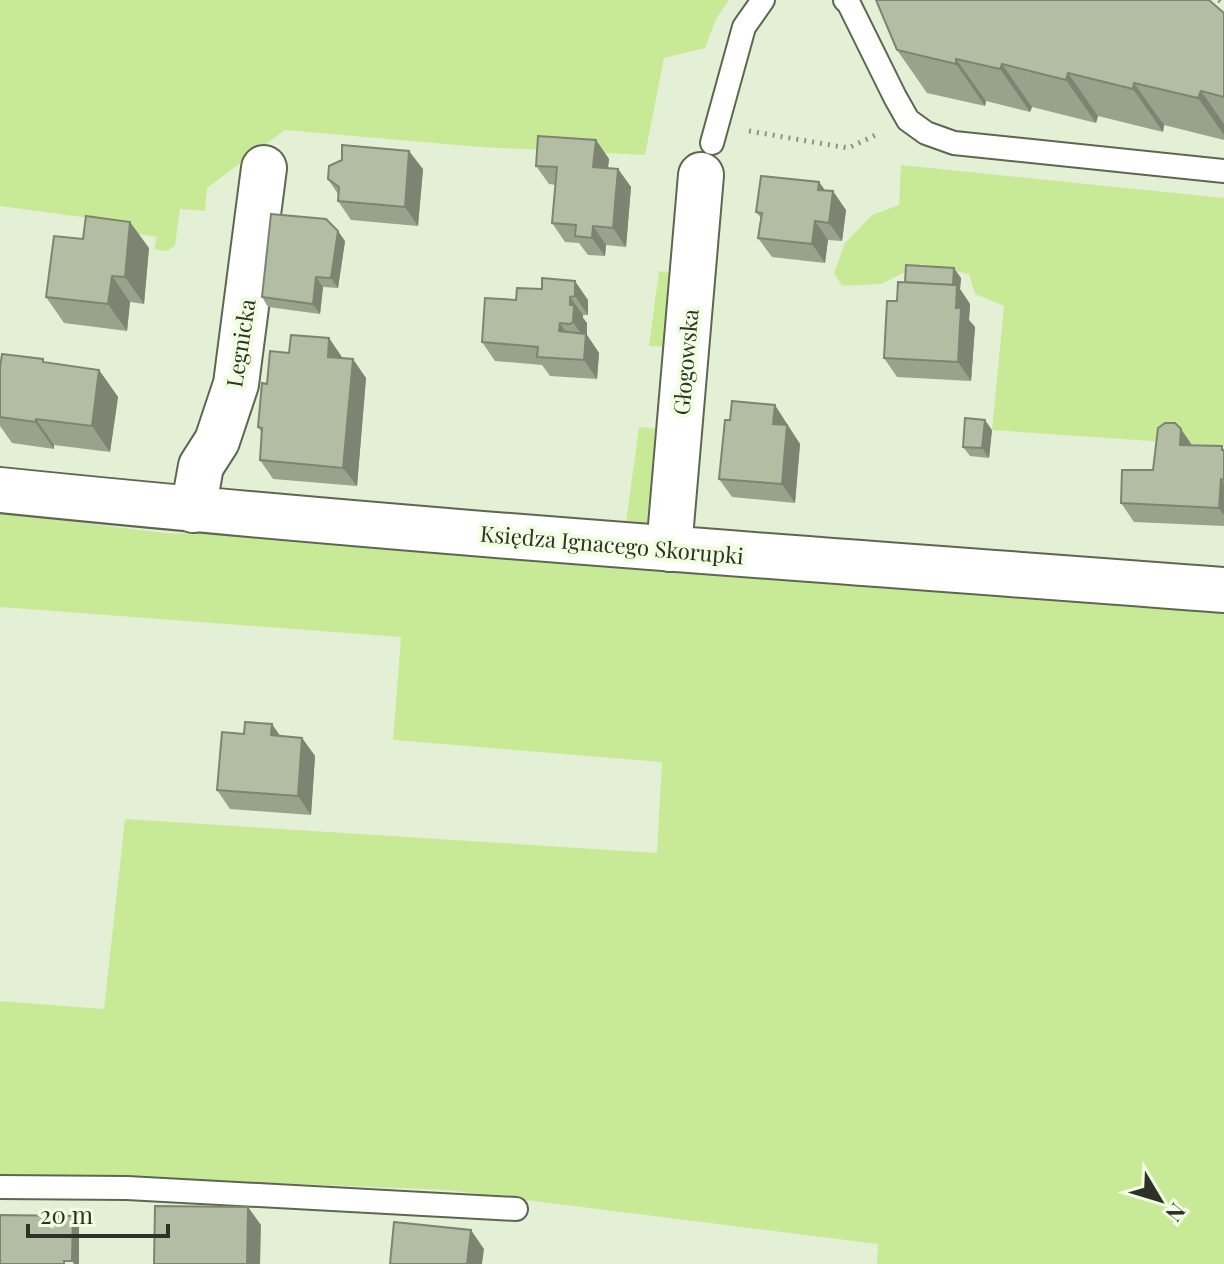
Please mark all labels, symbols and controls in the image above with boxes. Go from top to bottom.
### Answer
street label: Legnicka [218,297,262,389]
street label: Głogowska [665,308,705,416]
street label: Księdza Ignacego Skorupki [479,518,745,570]
north arrow [1120,1160,1200,1240]
scale bar [28,1188,168,1238]
text: N [1160,1197,1193,1229]
text: 20 m [40,1198,93,1230]

